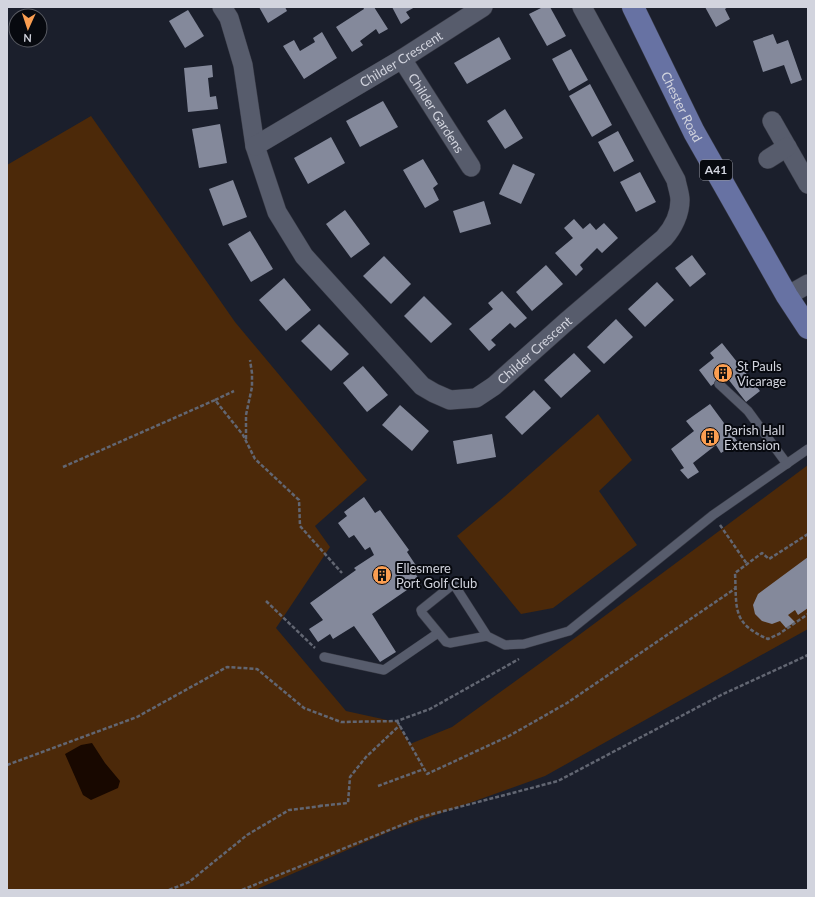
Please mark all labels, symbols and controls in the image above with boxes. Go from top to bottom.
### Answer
north arrow [8,8,48,48]
street label: Childer Crescent [357,27,446,90]
text: N [23,32,32,45]
street label: Chester Road [658,69,706,145]
street label: Childer Gardens [405,70,468,156]
road number: A41 [700,160,732,180]
street label: Childer Crescent [494,312,575,387]
place label: St Pauls Vicarage [737,358,786,389]
building icon: St Pauls Vicarage [712,362,734,384]
place label: Parish Hall Extension [724,422,784,453]
building icon: Parish Hall Extension [699,426,721,448]
place label: Ellesmere Port Golf Club [396,560,477,591]
building icon: Ellesmere Port Golf Club [371,564,393,586]

